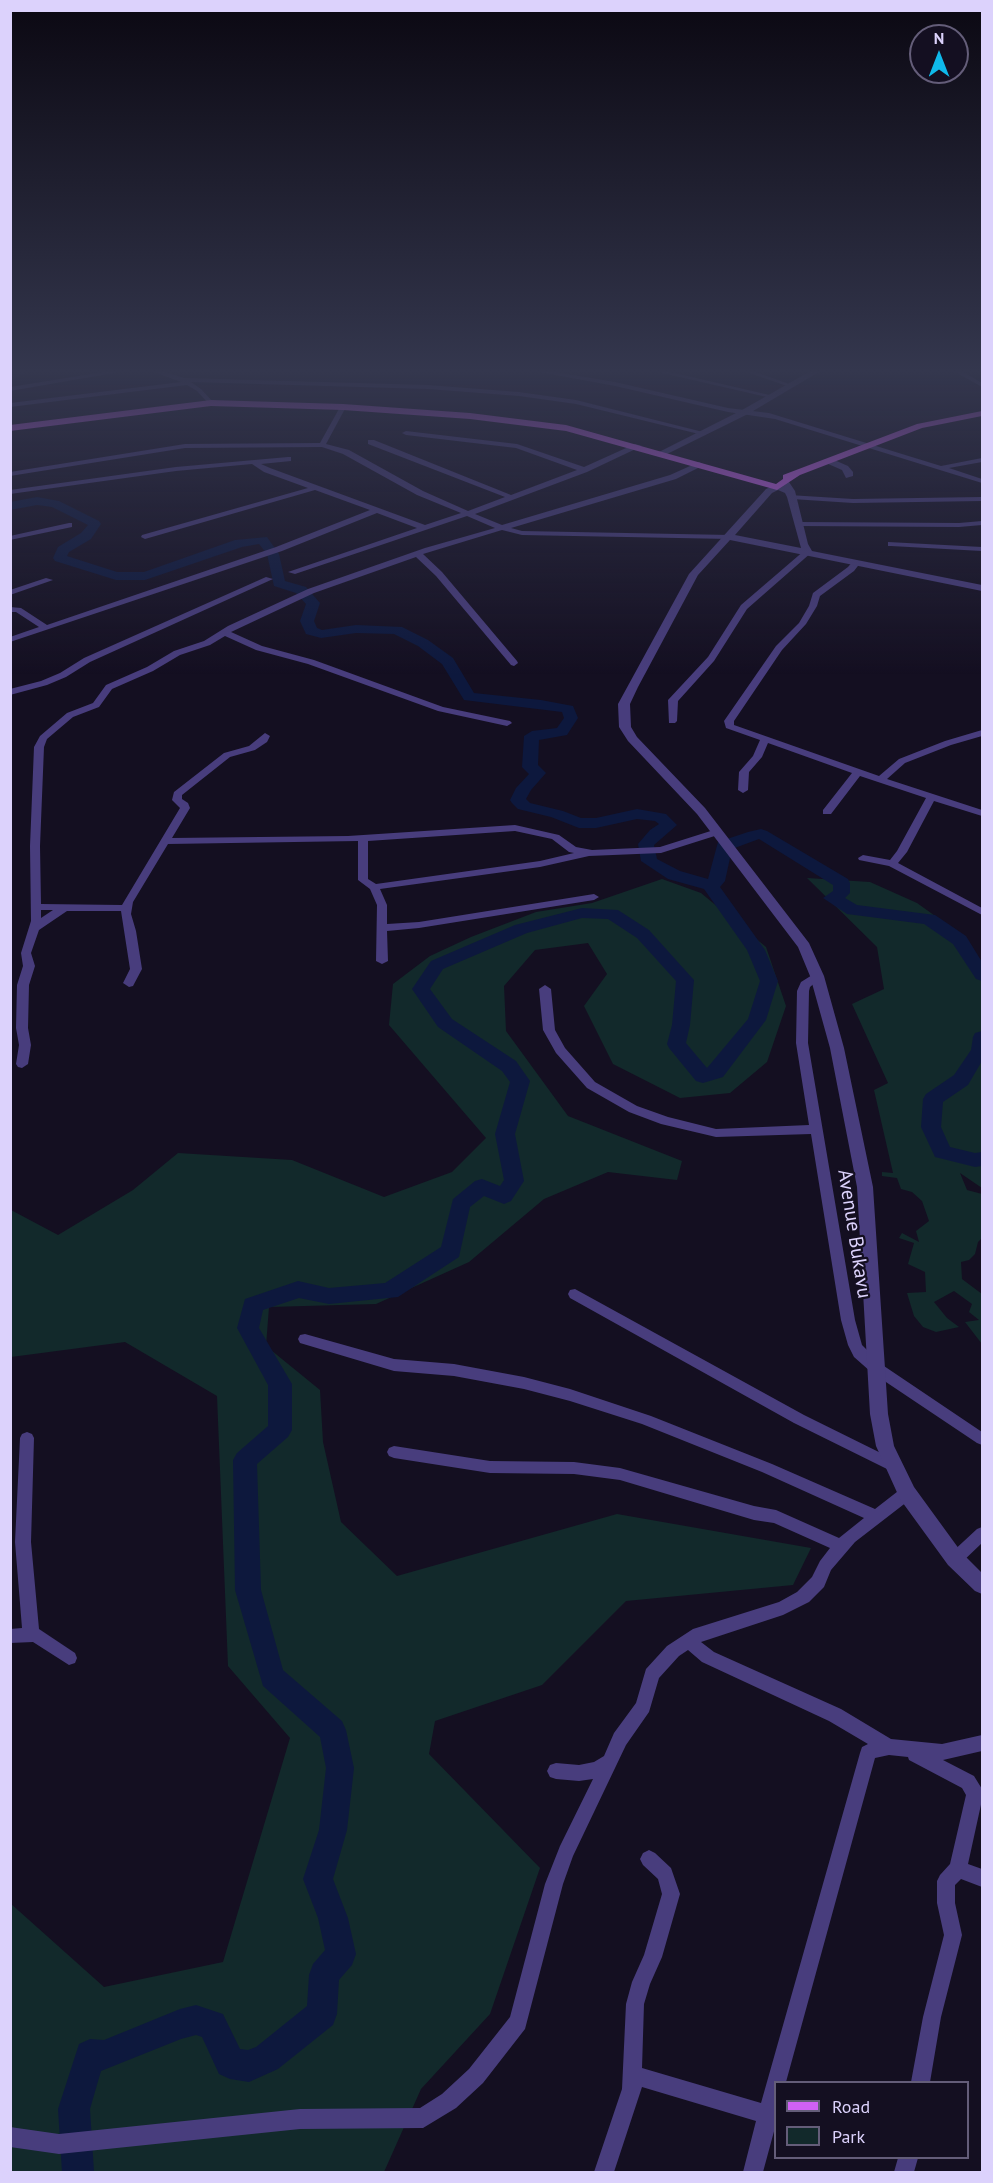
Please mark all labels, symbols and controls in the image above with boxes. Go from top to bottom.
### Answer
north arrow [909,24,969,84]
text: N [934,28,944,48]
street label: Avenue Bukavu [832,1168,876,1300]
legend [774,2081,969,2159]
text: Road [832,2095,870,2118]
text: Park [832,2125,865,2148]

